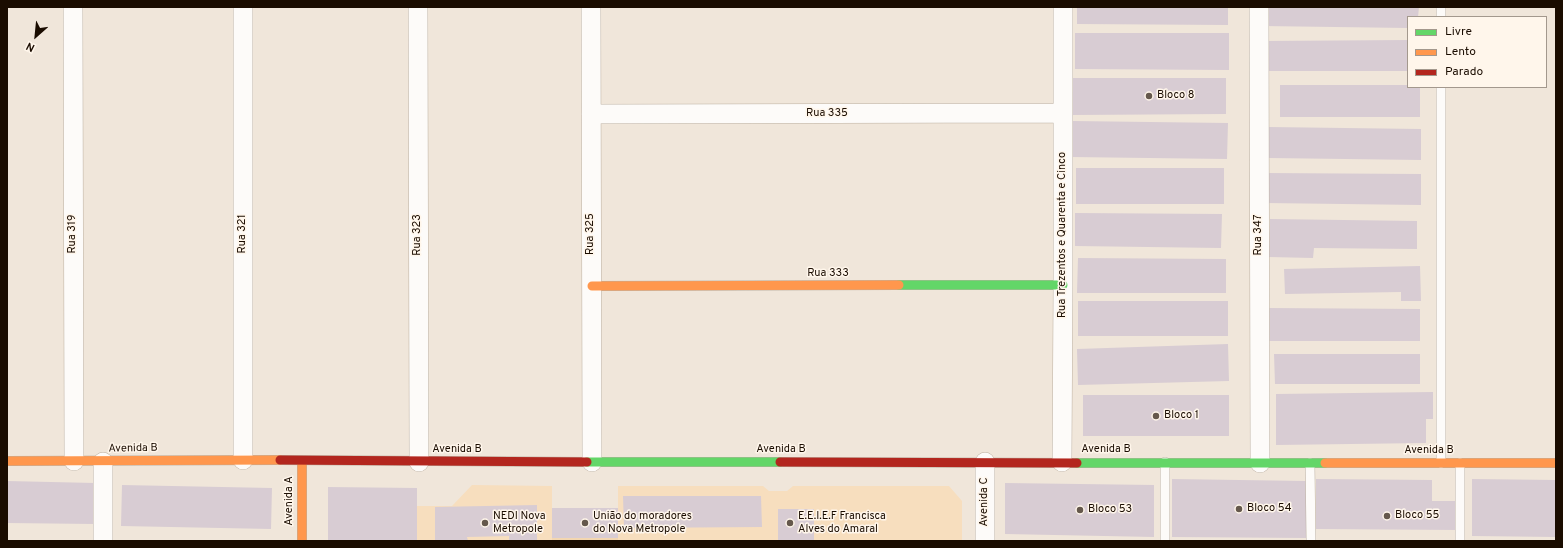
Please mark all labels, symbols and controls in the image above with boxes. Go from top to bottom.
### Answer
north arrow [16,16,56,56]
legend [1407,16,1547,88]
text: Livre [1445,24,1472,40]
text: N [24,39,37,55]
text: Lento [1445,44,1476,60]
text: Parado [1445,64,1483,80]
place label: Bloco 8 [1157,89,1194,103]
marker: Bloco 8 [1144,91,1154,101]
street label: Rua 335 [806,107,848,121]
street label: Rua Trezentos e Quarenta e Cinco [1056,152,1070,318]
street label: Rua 325 [584,213,598,255]
street label: Rua 319 [66,214,80,254]
street label: Rua 321 [236,214,250,254]
street label: Rua 323 [411,214,425,256]
street label: Rua 347 [1252,215,1266,255]
street label: Rua 333 [807,267,849,281]
place label: Bloco 1 [1164,409,1199,423]
marker: Bloco 1 [1151,411,1161,421]
street label: Avenida B [108,442,158,456]
street label: Avenida B [432,443,482,457]
street label: Avenida B [756,443,806,457]
street label: Avenida B [1081,443,1131,457]
street label: Avenida B [1404,444,1454,458]
street label: Avenida A [283,476,297,526]
street label: Avenida C [978,477,992,527]
place label: Bloco 54 [1247,502,1292,516]
place label: Bloco 53 [1088,503,1132,517]
marker: Bloco 54 [1234,504,1244,514]
marker: Bloco 53 [1075,505,1085,515]
place label: Bloco 55 [1395,509,1439,523]
place label: NEDI Nova Metropole [493,510,546,536]
place label: União do moradores do Nova Metropole [593,510,692,536]
place label: E.E.I.E.F Francisca Alves do Amaral [798,510,886,536]
marker: Bloco 55 [1382,511,1392,521]
marker: NEDI Nova Metropole [480,518,490,528]
marker: União do moradores do Nova Metropole [580,518,590,528]
marker: E.E.I.E.F Francisca Alves do Amaral [785,518,795,528]

